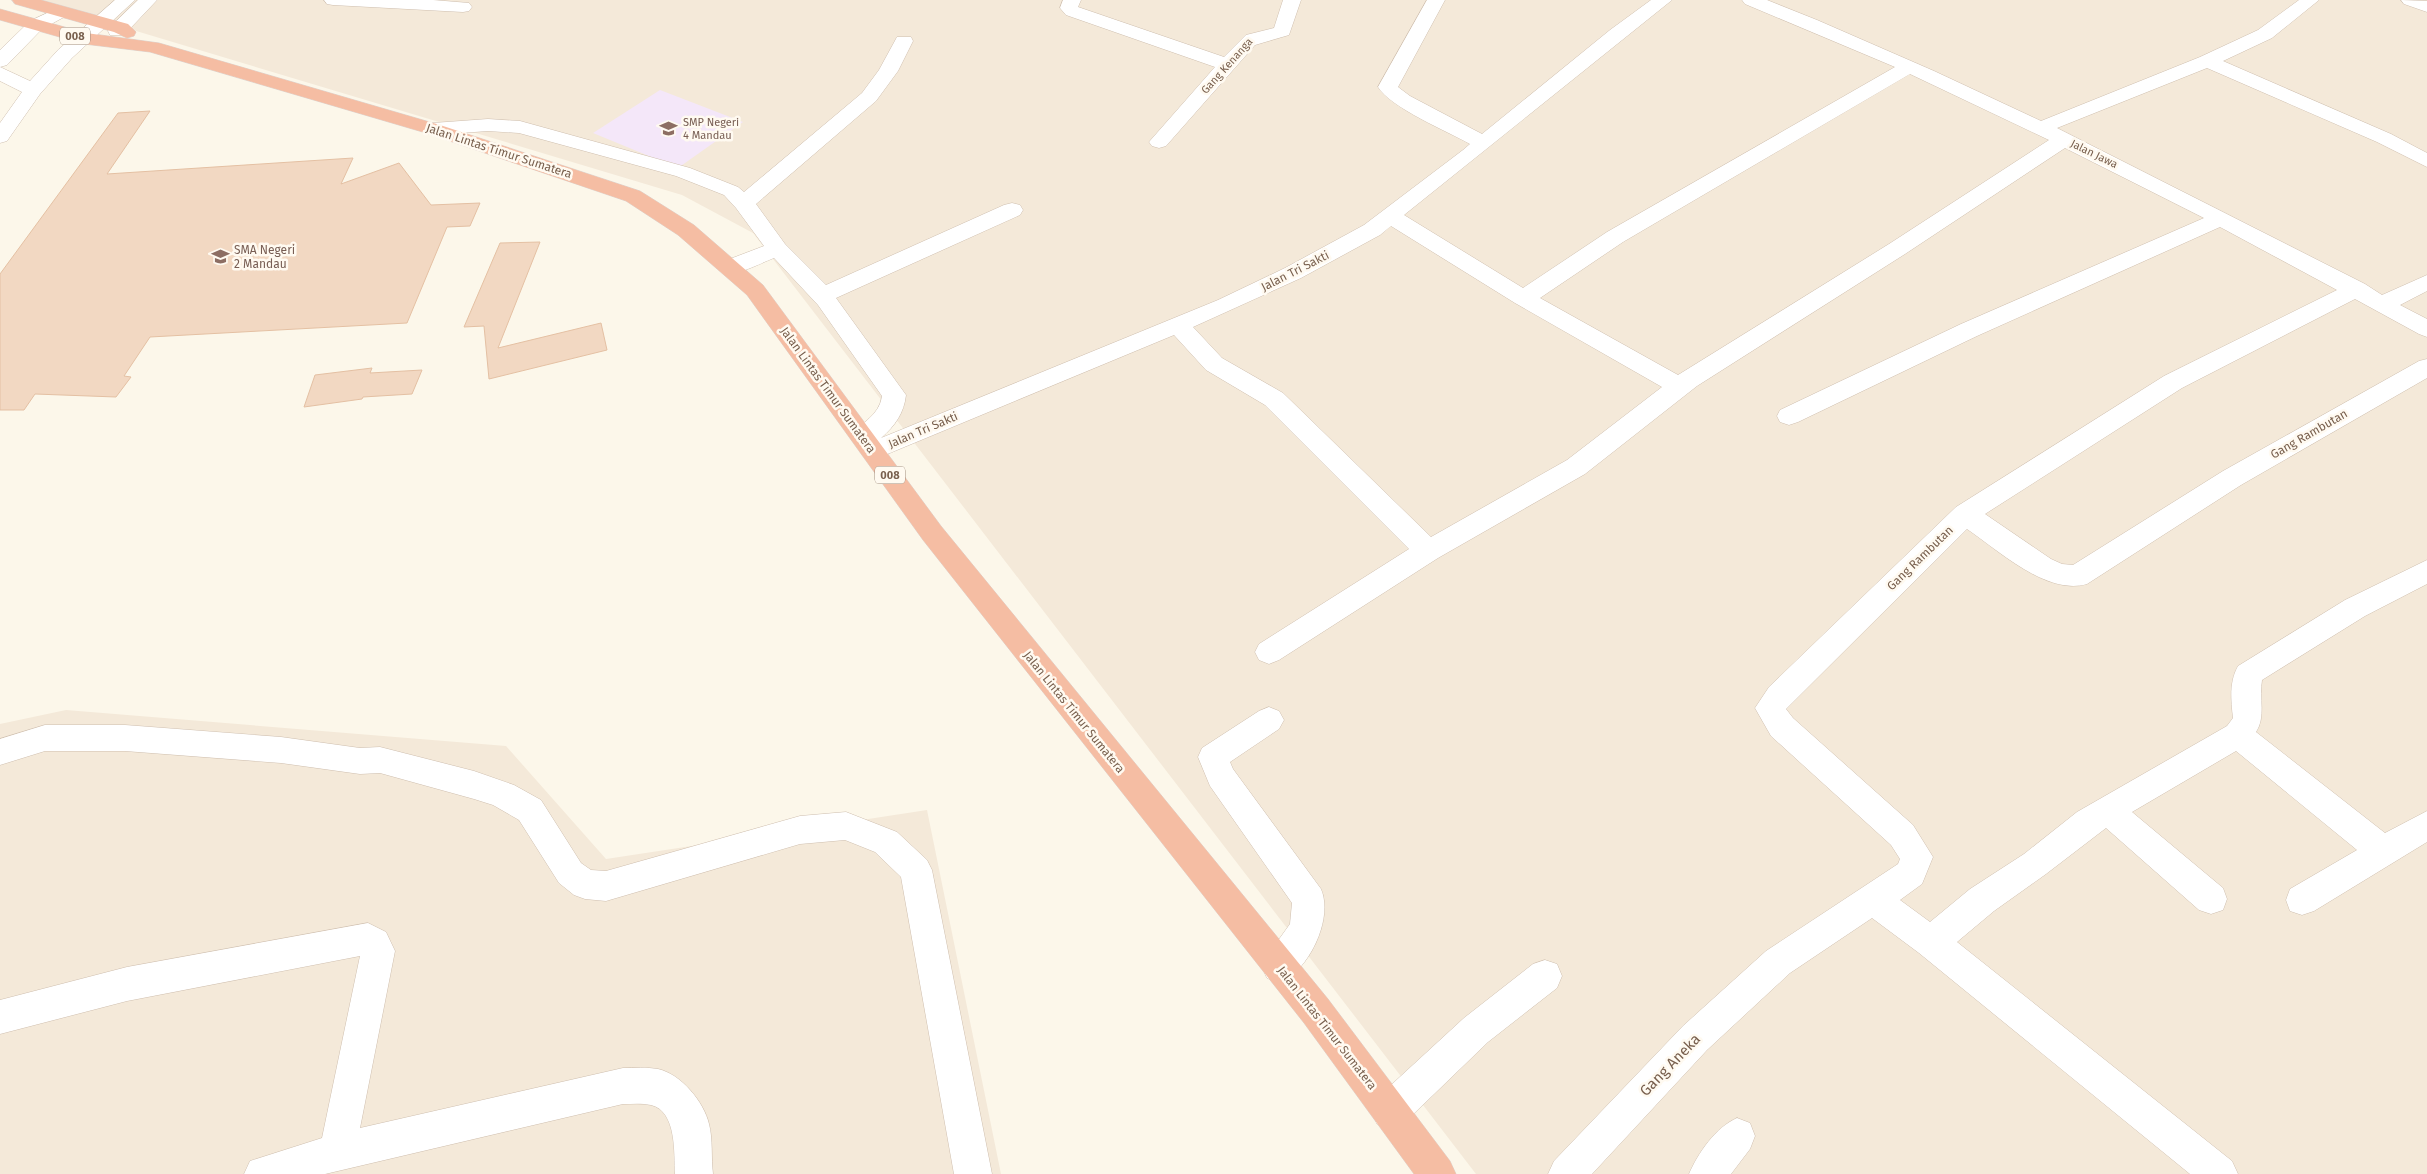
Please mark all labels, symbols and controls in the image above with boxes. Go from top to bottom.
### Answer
road number: 008 [60,28,90,44]
street label: Gang Kenanga [1199,35,1255,97]
place label: SMP Negeri 4 Mandau [683,116,739,142]
school or university icon: SMP Negeri 4 Mandau [659,118,679,138]
street label: Jalan Lintas Timur Sumatera [424,121,574,181]
street label: Jalan Jawa [2068,137,2120,171]
place label: SMA Negeri 2 Mandau [234,243,295,271]
school or university icon: SMA Negeri 2 Mandau [210,247,230,267]
street label: Jalan Tri Sakti [1259,248,1331,294]
street label: Jalan Lintas Timur Sumatera [778,324,878,456]
street label: Gang Rambutan [2268,406,2350,462]
street label: Jalan Tri Sakti [886,409,960,451]
road number: 008 [875,466,905,484]
street label: Gang Rambutan [1884,523,1956,593]
street label: Jalan Lintas Timur Sumatera [1021,648,1127,776]
street label: Jalan Lintas Timur Sumatera [1275,964,1379,1092]
street label: Gang Aneka [1636,1030,1704,1100]

